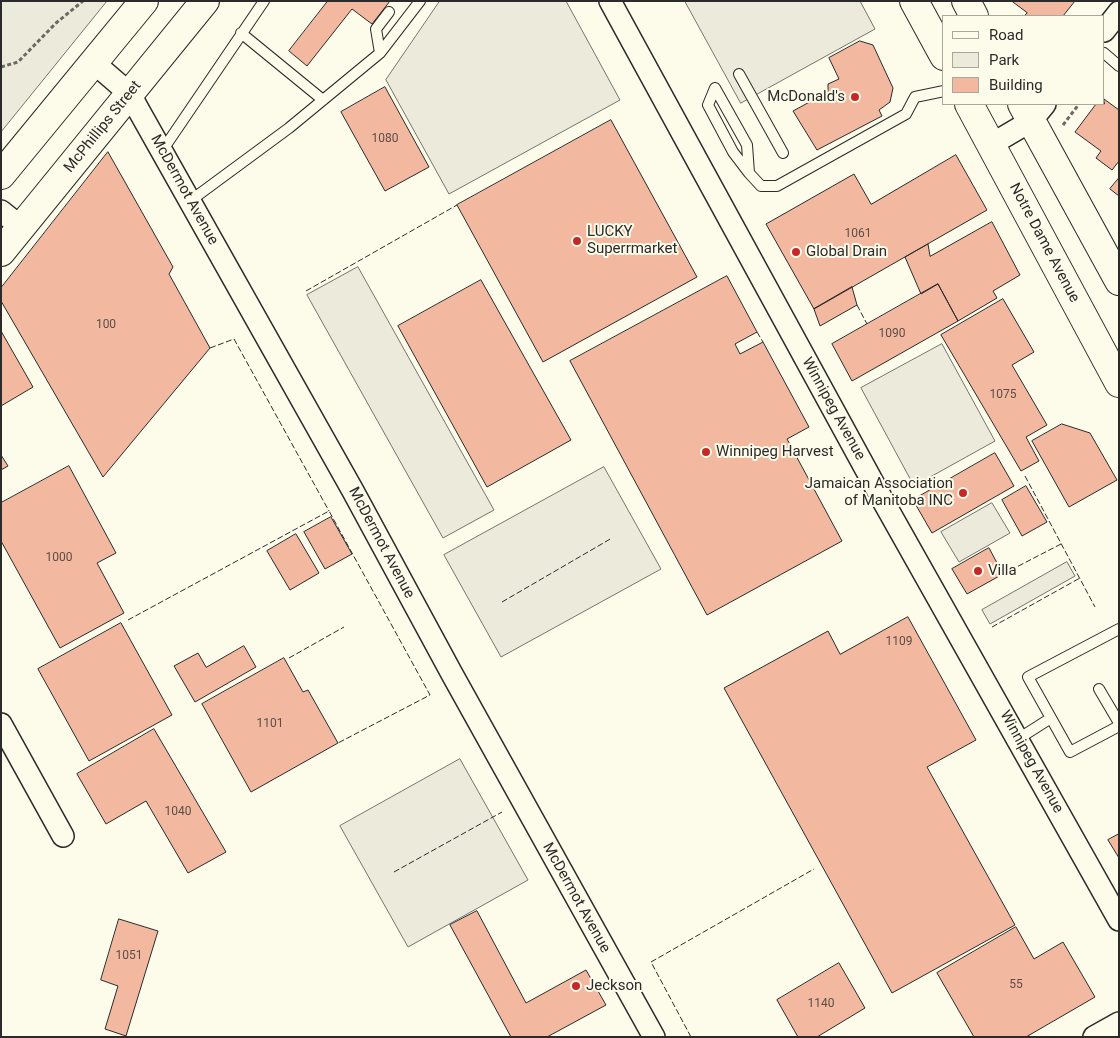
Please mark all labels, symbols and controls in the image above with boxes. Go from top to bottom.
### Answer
legend [942,15,1105,105]
text: Road [989,26,1023,44]
text: Park [989,51,1019,69]
text: Building [989,76,1043,94]
street label: McPhillips Street [61,78,145,176]
place label: McDonald's [767,88,845,106]
marker: McDonald's [849,91,861,103]
street label: McDermot Avenue [146,132,222,248]
house number: 1080 [372,132,398,146]
street label: Notre Dame Avenue [1005,180,1083,306]
place label: LUCKY Superrmarket [587,223,677,258]
house number: 1061 [845,227,871,241]
marker: LUCKY Superrmarket [571,235,583,247]
place label: Global Drain [806,243,887,261]
marker: Global Drain [790,246,802,258]
house number: 100 [96,318,116,332]
house number: 1090 [879,327,905,341]
street label: Winnipeg Avenue [797,354,869,464]
house number: 1075 [990,388,1016,402]
place label: Winnipeg Harvest [716,443,834,461]
marker: Winnipeg Harvest [700,446,712,458]
place label: Jamaican Association of Manitoba INC [805,475,953,510]
street label: McDermot Avenue [344,484,418,602]
marker: Jamaican Association of Manitoba INC [957,487,969,499]
house number: 1000 [46,551,72,565]
place label: Villa [988,562,1017,580]
marker: Villa [972,565,984,577]
house number: 1109 [886,635,912,649]
street label: Winnipeg Avenue [995,707,1067,817]
house number: 1101 [257,717,283,731]
house number: 1040 [165,805,191,819]
street label: McDermot Avenue [538,840,614,956]
house number: 1051 [116,949,142,963]
place label: Jeckson [586,977,642,995]
house number: 55 [1009,978,1023,992]
marker: Jeckson [570,980,582,992]
house number: 1140 [808,997,834,1011]

